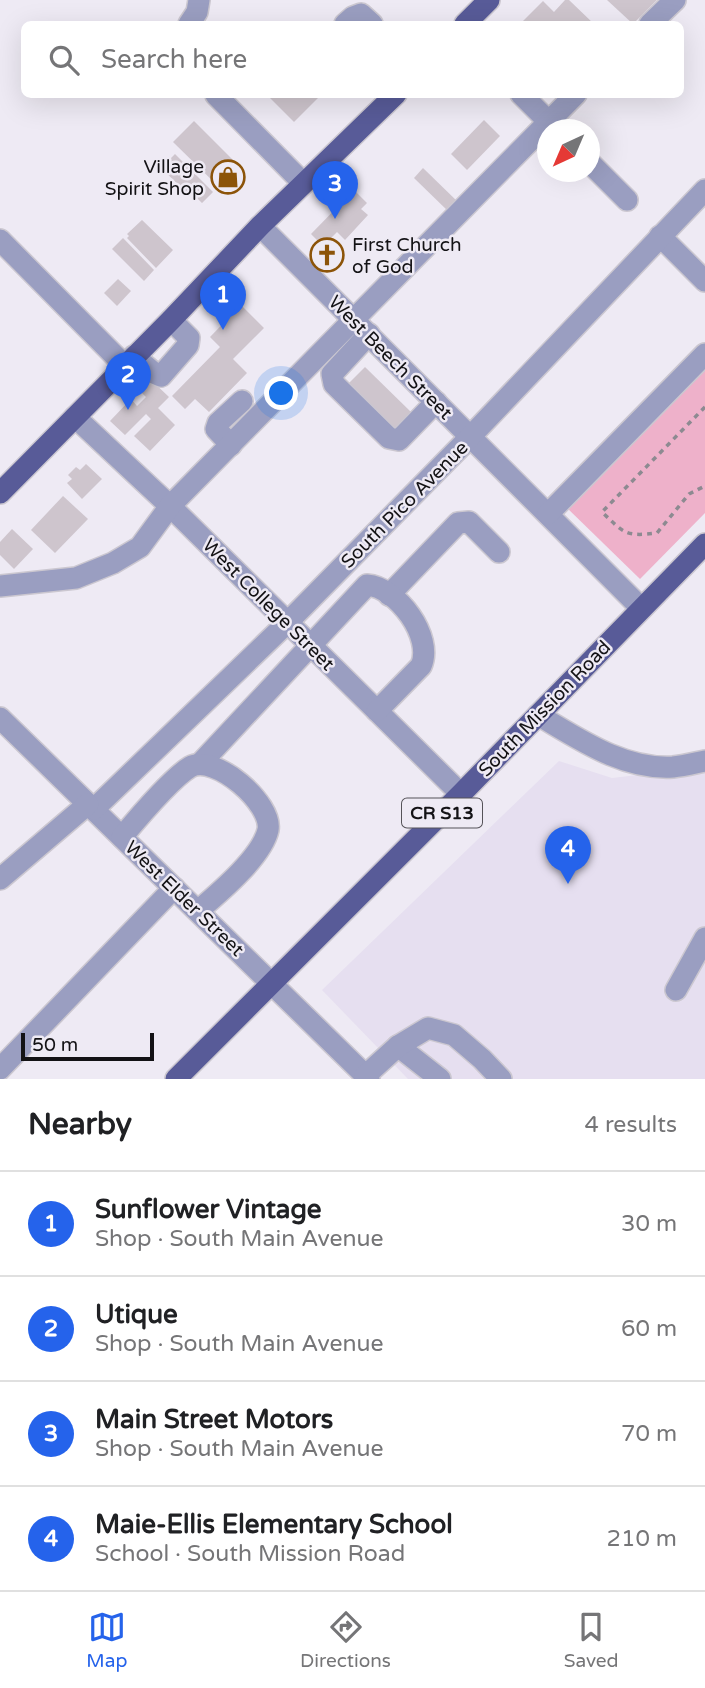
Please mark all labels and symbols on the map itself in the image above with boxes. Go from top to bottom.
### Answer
north arrow [537,119,600,182]
place label: Village Spirit Shop [105,156,204,200]
shop icon: Village Spirit Shop [209,158,247,196]
pin: 3 [312,161,358,219]
place label: First Church of God [352,234,462,278]
church icon: First Church of God [308,236,346,274]
pin: 1 [200,272,246,330]
street label: West Beech Street [324,291,457,424]
pin: 2 [105,352,151,410]
your location [264,376,298,410]
street label: South Pico Avenue [337,437,473,573]
street label: West College Street [198,534,339,675]
street label: South Mission Road [474,636,615,781]
road number: CR S13 [402,798,482,828]
pin: 4 [545,826,591,884]
street label: West Elder Street [120,836,248,961]
scale bar [21,1030,154,1062]

